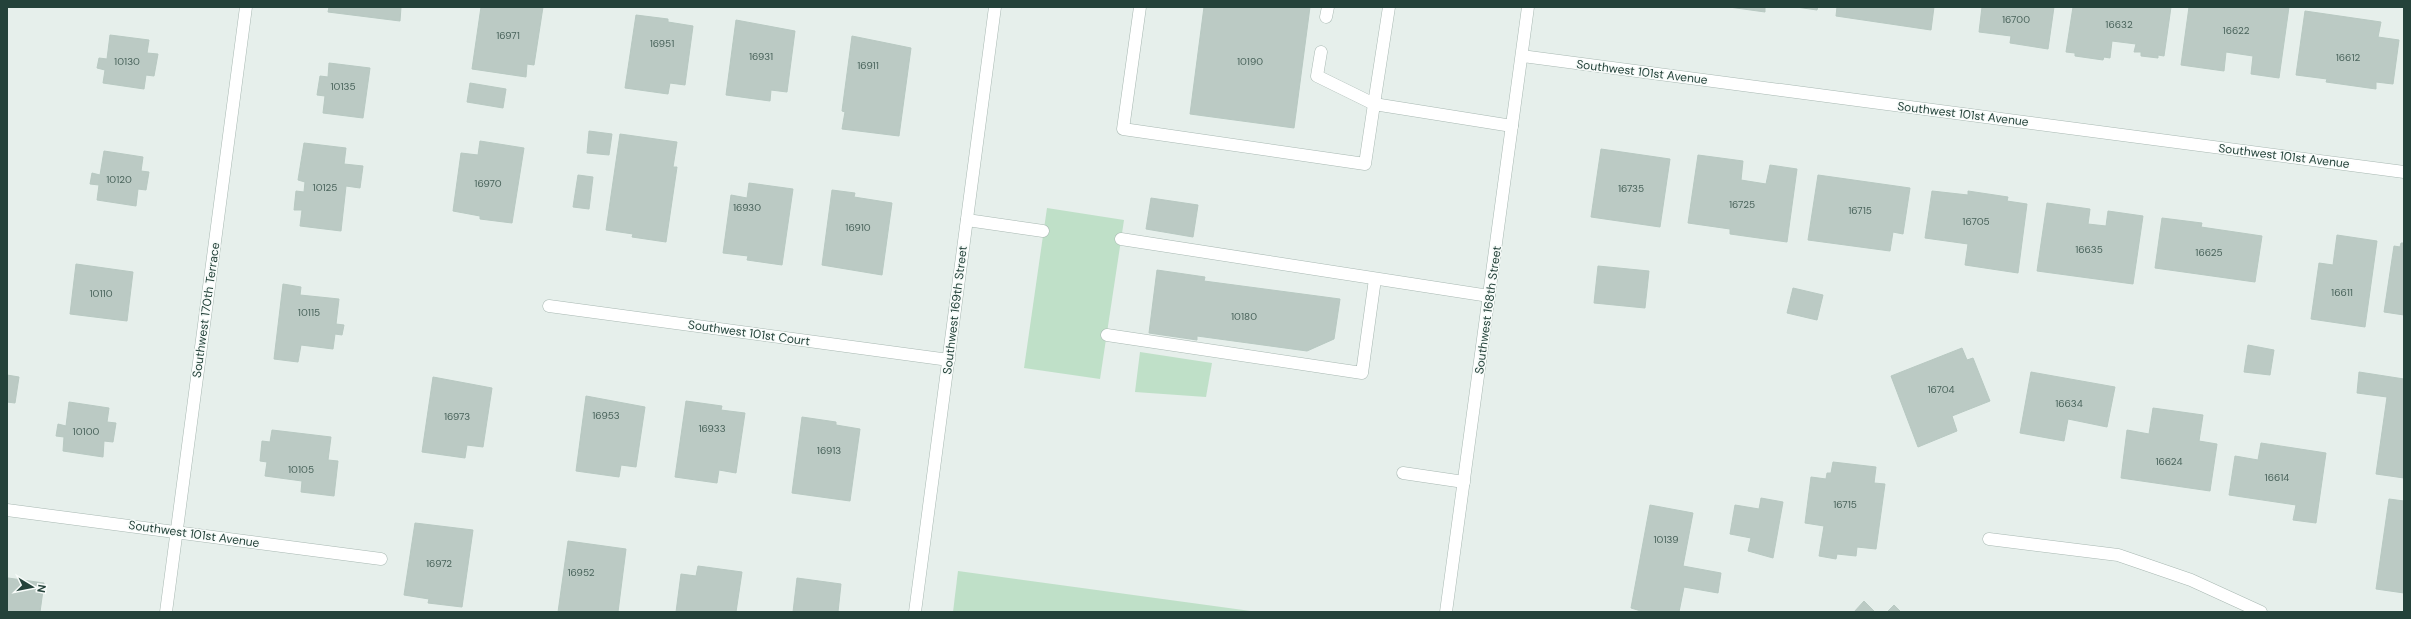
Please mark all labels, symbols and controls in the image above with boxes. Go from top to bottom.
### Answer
house number: 16700 [2002,13,2030,26]
house number: 16632 [2105,18,2133,31]
house number: 16622 [2223,24,2250,37]
house number: 16971 [496,29,520,42]
house number: 16951 [650,37,674,50]
house number: 16931 [749,50,773,63]
house number: 16612 [2336,51,2361,64]
house number: 10130 [114,55,140,68]
house number: 10190 [1237,55,1263,68]
street label: Southwest 101st Avenue [1575,56,1709,88]
house number: 16911 [857,59,879,72]
house number: 10135 [330,80,356,93]
street label: Southwest 101st Avenue [1896,98,2030,130]
street label: Southwest 101st Avenue [2217,140,2351,172]
house number: 10120 [106,173,132,186]
house number: 16970 [474,177,502,190]
house number: 10125 [313,181,337,194]
house number: 16735 [1618,182,1644,195]
house number: 16725 [1729,198,1755,211]
house number: 16930 [733,201,761,214]
house number: 16715 [1848,204,1872,217]
house number: 16705 [1962,215,1990,228]
house number: 16910 [845,221,871,234]
street label: Southwest 170th Terrace [189,241,223,379]
house number: 16635 [2075,243,2103,256]
street label: Southwest 169th Street [939,245,971,375]
street label: Southwest 168th Street [1471,245,1505,375]
house number: 16625 [2195,246,2223,259]
house number: 16611 [2331,286,2353,299]
house number: 10110 [89,287,113,300]
house number: 10115 [298,306,320,319]
house number: 10180 [1231,310,1257,323]
street label: Southwest 101st Court [687,317,811,350]
house number: 16704 [1927,383,1955,396]
house number: 16634 [2055,397,2083,410]
house number: 16953 [592,409,620,422]
house number: 16973 [444,410,470,423]
house number: 16933 [698,422,726,435]
house number: 10100 [73,425,100,438]
house number: 16913 [817,444,841,457]
house number: 16624 [2155,455,2183,468]
house number: 10105 [288,463,314,476]
house number: 16614 [2265,471,2289,484]
house number: 16715 [1833,498,1857,511]
street label: Southwest 101st Avenue [127,517,261,551]
house number: 10139 [1654,533,1678,546]
house number: 16972 [426,557,452,570]
house number: 16952 [567,566,595,579]
north arrow [12,567,52,607]
text: N [34,584,49,594]

